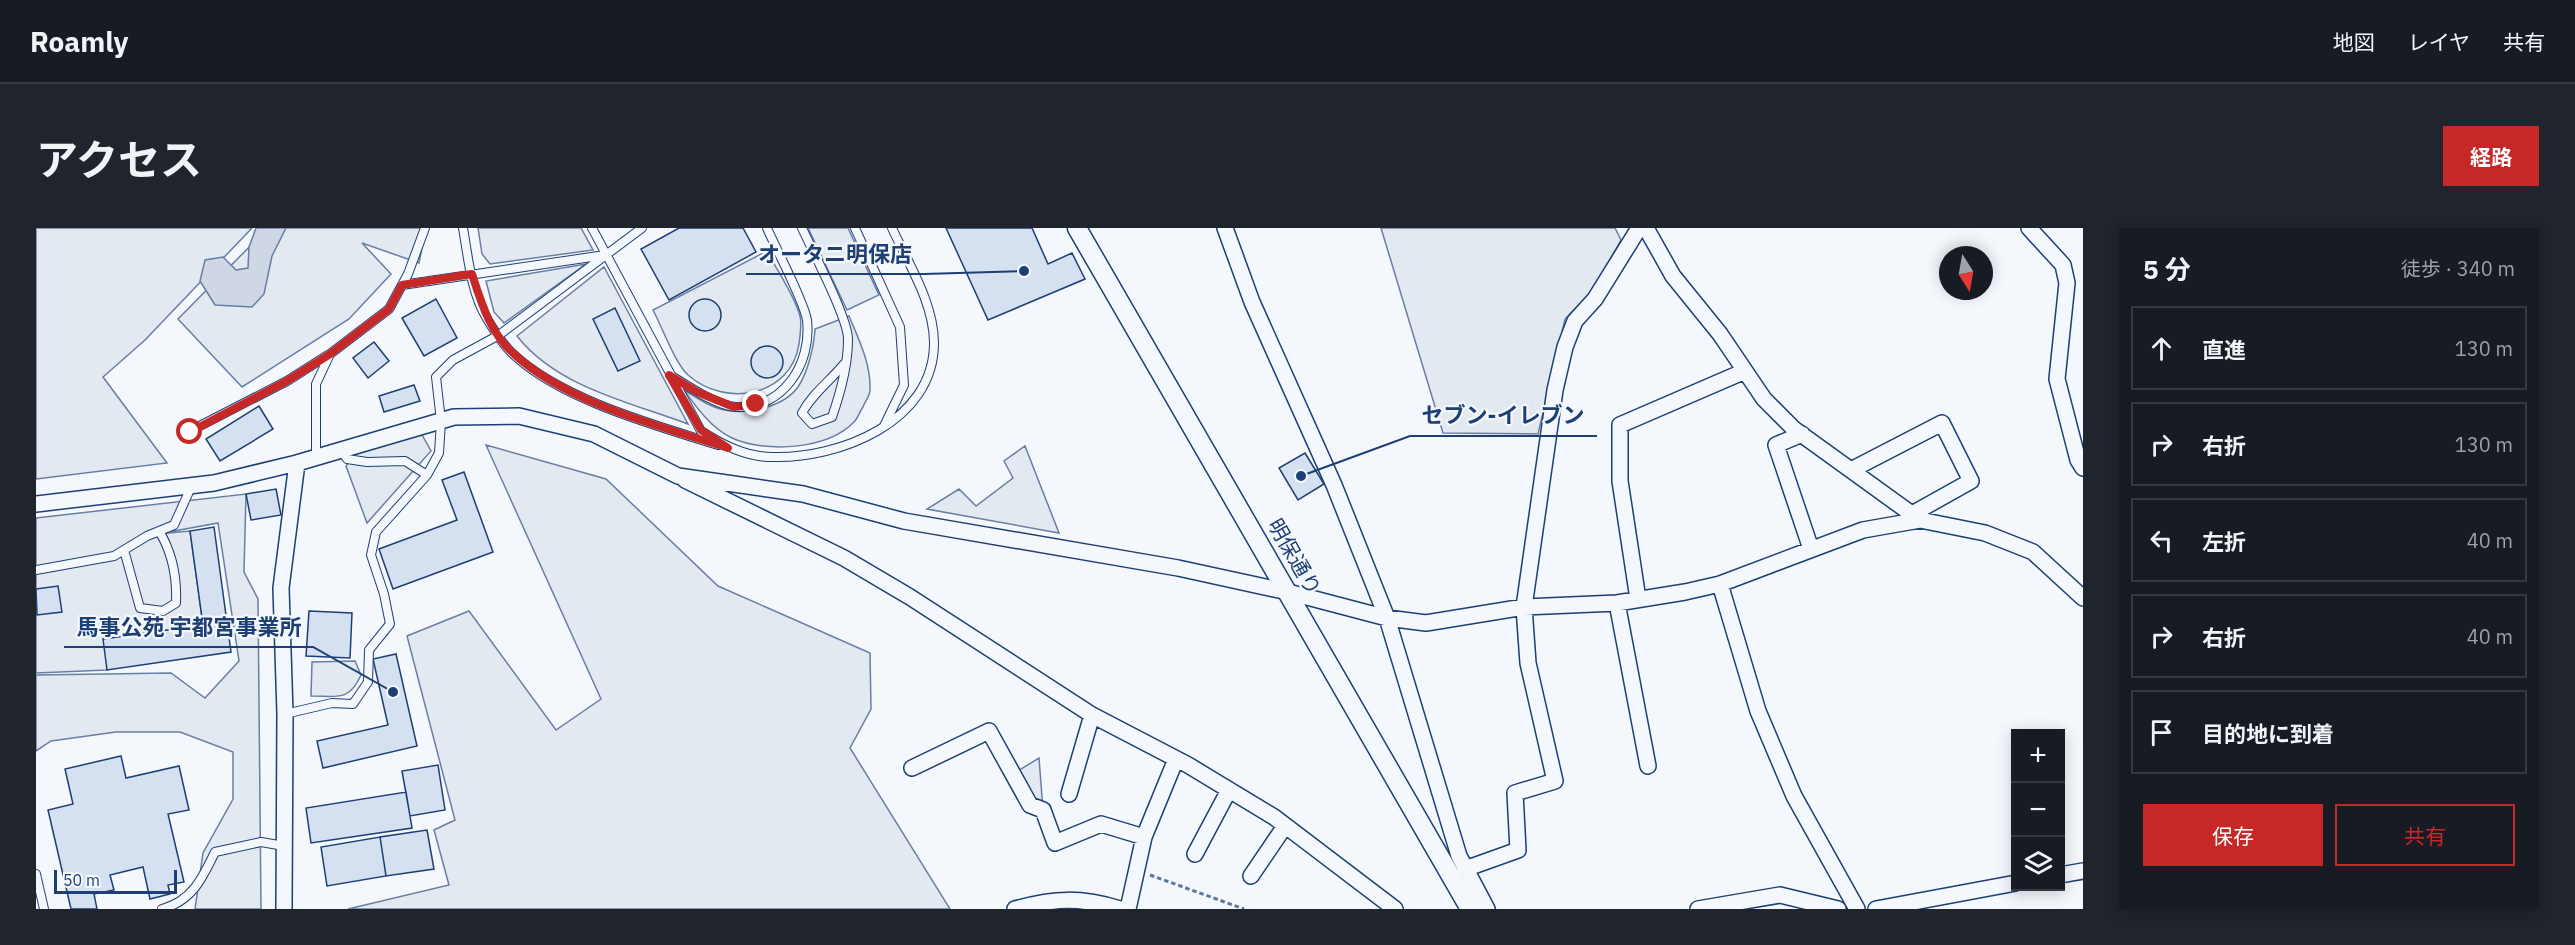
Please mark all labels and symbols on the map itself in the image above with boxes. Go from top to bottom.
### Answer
callout: オータニ明保店 [746,234,924,274]
text: オータニ明保店 [758,239,912,268]
north arrow [1939,246,1993,300]
route end [742,390,768,416]
callout: セブン-イレブン [1410,396,1597,436]
text: セブン-イレブン [1422,400,1584,429]
route start [176,418,202,444]
street label: 明保通り [1262,513,1328,600]
callout: 馬事公苑 宇都宮事業所 [64,607,313,647]
text: 馬事公苑 宇都宮事業所 [76,612,302,641]
scale bar [54,867,177,894]

